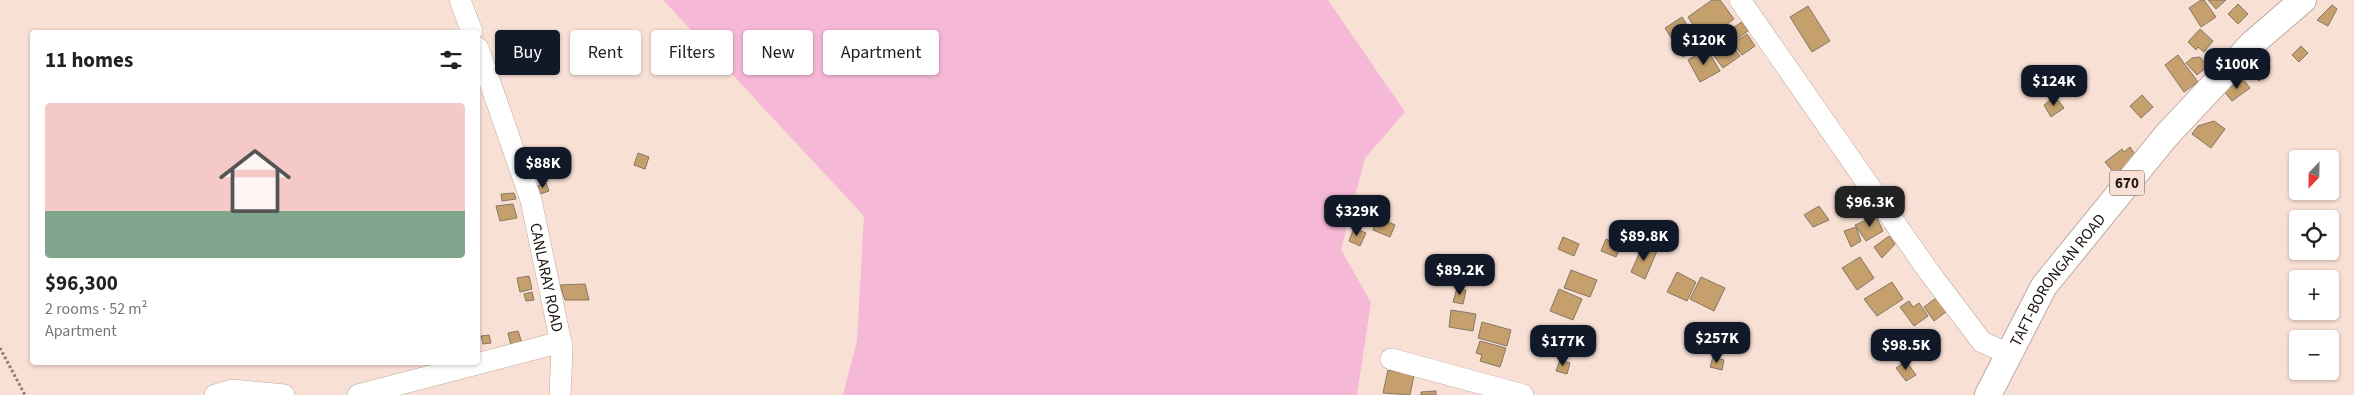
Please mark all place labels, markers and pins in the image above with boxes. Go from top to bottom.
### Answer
pin: $120K [1669,23,1739,66]
pin: $100K [2202,48,2272,90]
pin: $124K [2019,64,2089,107]
pin: $88K [513,146,573,189]
pin: $96.3K [1829,186,1911,228]
pin: $329K [1322,194,1392,237]
pin: $89.8K [1603,220,1685,262]
pin: $89.2K [1419,254,1501,296]
pin: $257K [1682,322,1752,364]
pin: $177K [1528,324,1598,367]
pin: $98.5K [1865,328,1947,371]

